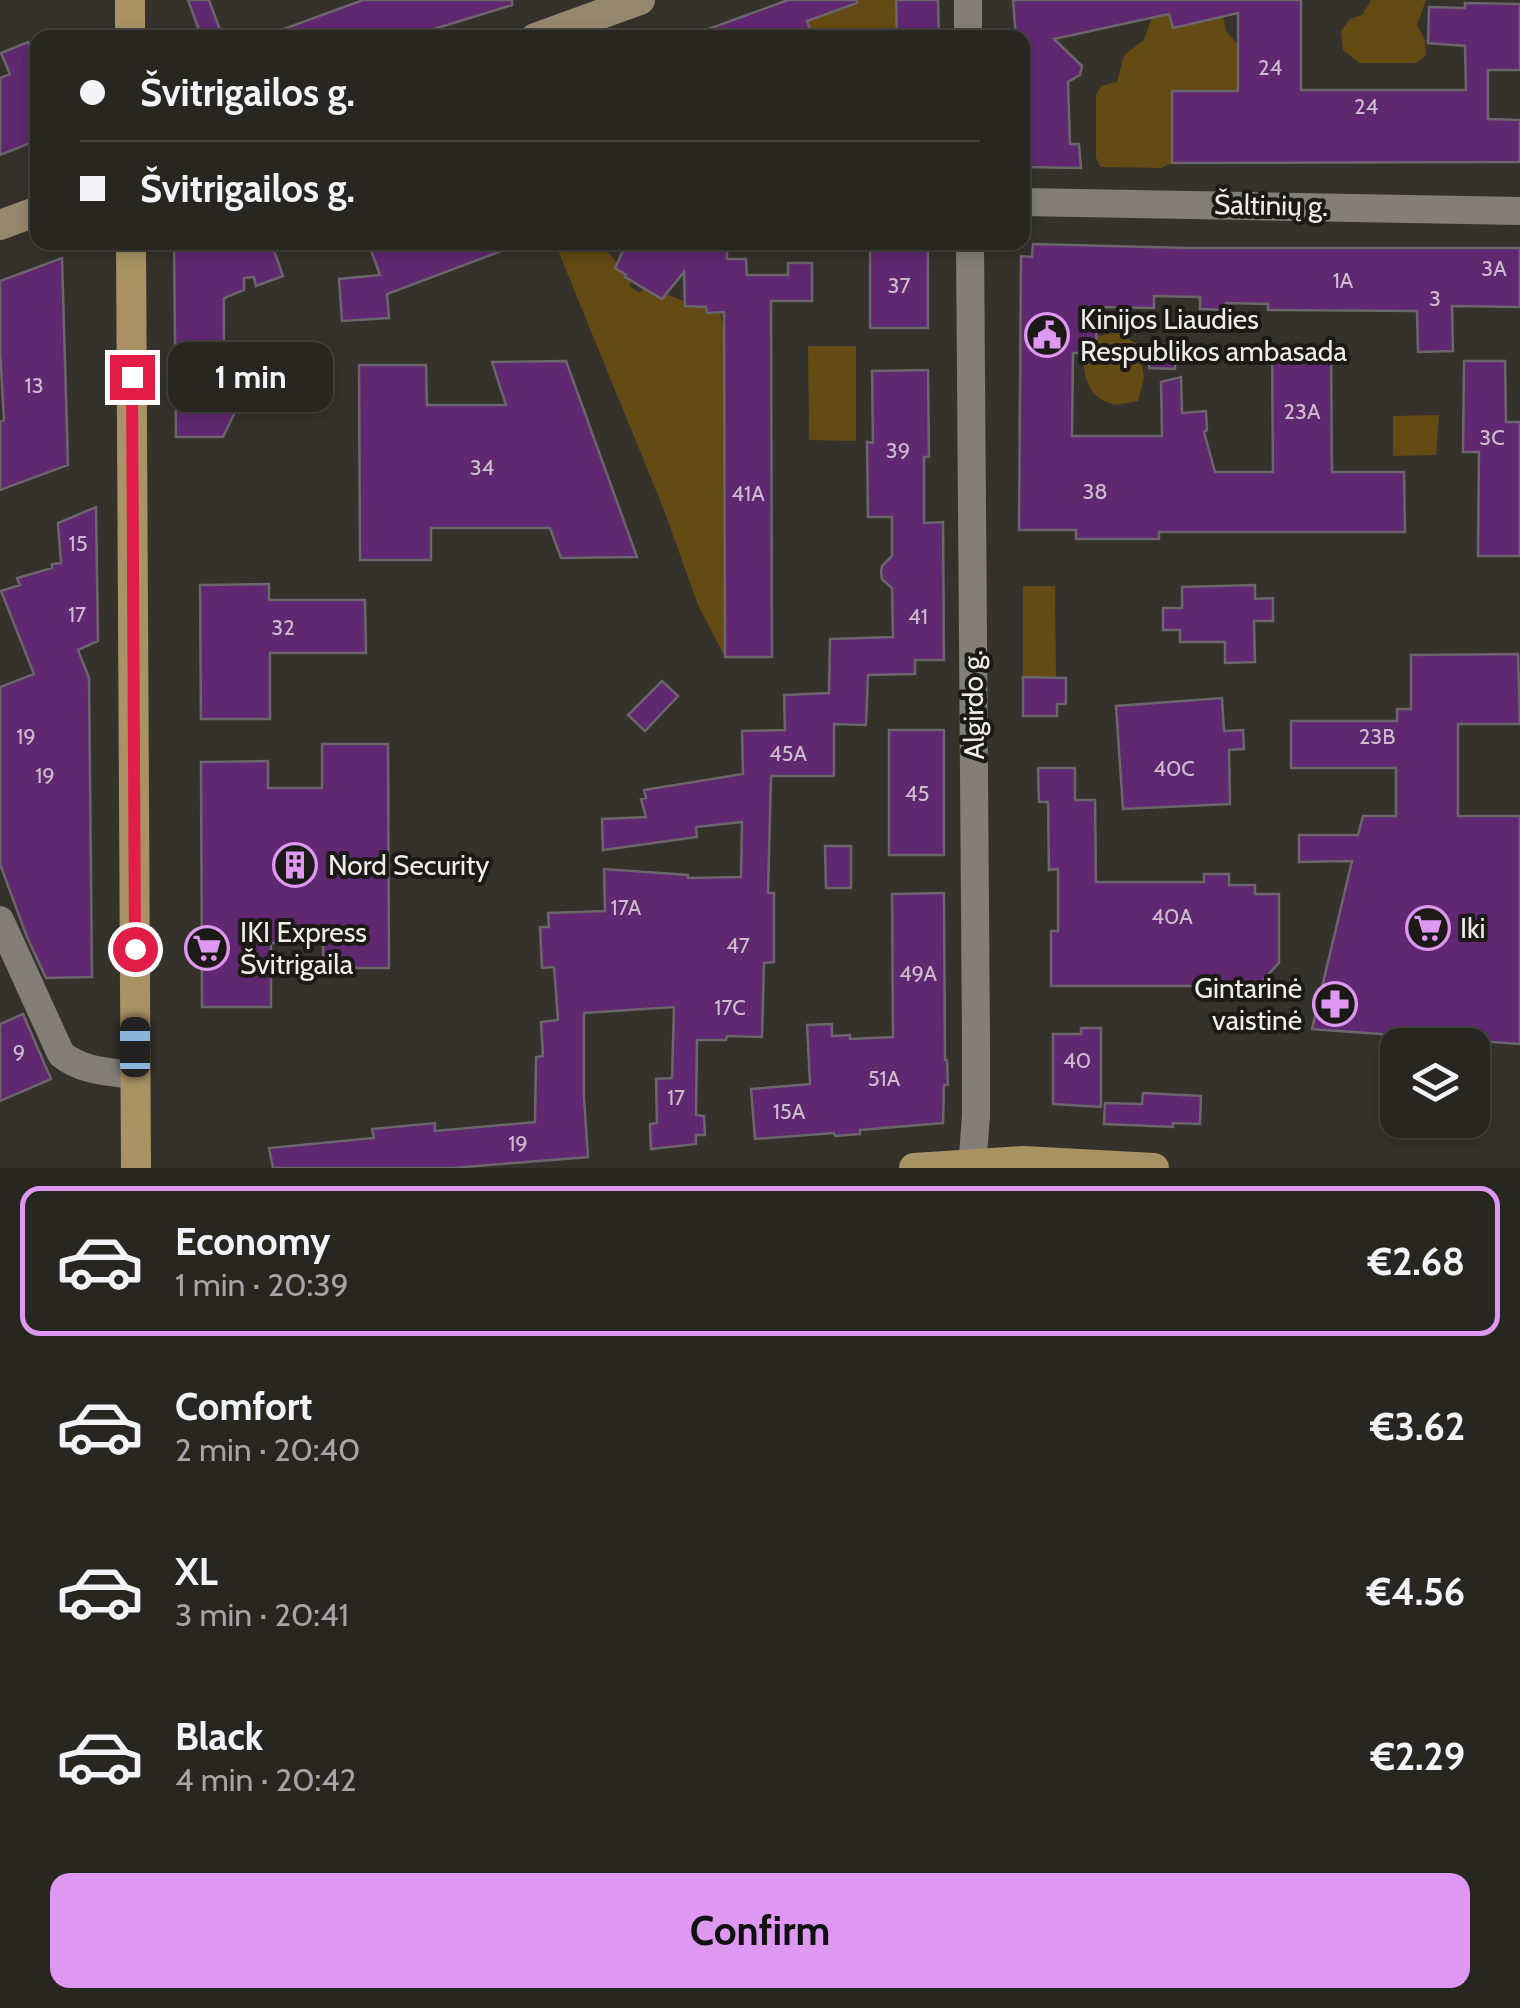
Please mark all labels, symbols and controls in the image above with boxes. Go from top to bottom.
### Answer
house number: 24 [1258,54,1282,81]
text: Švitrigailos g. [140,69,355,116]
house number: 24 [1354,93,1378,120]
text: Švitrigailos g. [140,165,355,212]
street label: Šaltinių g. [1214,187,1328,223]
house number: 3A [1481,255,1507,282]
house number: 1A [1333,267,1354,294]
house number: 37 [888,272,910,299]
house number: 3 [1429,285,1441,312]
place label: Kinijos Liaudies Respublikos ambasada [1080,302,1347,368]
public building icon: Kinijos Liaudies Respublikos ambasada [1024,312,1070,358]
callout: 1 min [167,342,332,412]
route end [110,355,155,400]
text: 1 min [214,357,287,396]
house number: 13 [24,372,44,399]
house number: 23A [1284,398,1321,425]
house number: 3C [1479,424,1505,451]
house number: 39 [886,437,910,464]
house number: 34 [470,454,495,481]
house number: 38 [1082,478,1108,505]
house number: 41A [731,480,765,507]
house number: 15 [68,530,88,557]
house number: 17 [68,601,86,628]
house number: 41 [908,603,928,630]
house number: 32 [271,614,295,641]
street label: Algirdo g. [955,650,991,760]
house number: 19 [16,723,36,750]
house number: 23B [1359,723,1395,750]
house number: 45A [769,740,808,767]
house number: 40C [1153,755,1195,782]
house number: 19 [35,762,55,789]
house number: 45 [905,780,929,807]
building icon: Nord Security [272,842,318,888]
place label: Nord Security [328,848,489,882]
house number: 17A [611,894,642,921]
house number: 40A [1151,903,1193,930]
supermarket icon: Iki [1405,905,1451,951]
place label: Iki [1460,911,1485,945]
place label: IKI Express Švitrigaila [240,915,367,981]
supermarket icon: IKI Express Švitrigaila [184,925,230,971]
route start [113,927,158,972]
house number: 47 [726,932,750,959]
house number: 49A [899,960,938,987]
place label: Gintarinė vaistinė [1194,971,1302,1037]
pharmacy icon: Gintarinė vaistinė [1312,981,1358,1027]
house number: 17C [714,994,746,1021]
car [120,1017,150,1077]
map controls [1380,1028,1490,1138]
button: layers [1380,1028,1490,1138]
house number: 9 [13,1039,25,1066]
house number: 40 [1063,1047,1091,1074]
house number: 51A [868,1065,901,1092]
house number: 17 [667,1084,685,1111]
house number: 15A [773,1098,806,1125]
house number: 19 [508,1130,528,1157]
icon: car [55,1216,145,1306]
text: Economy [175,1218,330,1265]
text: €2.68 [1368,1238,1465,1285]
text: 1 min · 20:39 [175,1265,349,1304]
icon: car [55,1381,145,1471]
text: Comfort [175,1383,312,1430]
text: €3.62 [1370,1403,1465,1450]
text: 2 min · 20:40 [175,1430,360,1469]
icon: car [55,1546,145,1636]
text: XL [175,1548,218,1595]
text: €4.56 [1367,1568,1465,1615]
text: 3 min · 20:41 [175,1595,349,1634]
icon: car [55,1711,145,1801]
text: Black [175,1713,263,1760]
text: €2.29 [1371,1733,1465,1780]
text: 4 min · 20:42 [175,1760,356,1799]
button: Confirm [50,1873,1470,1988]

